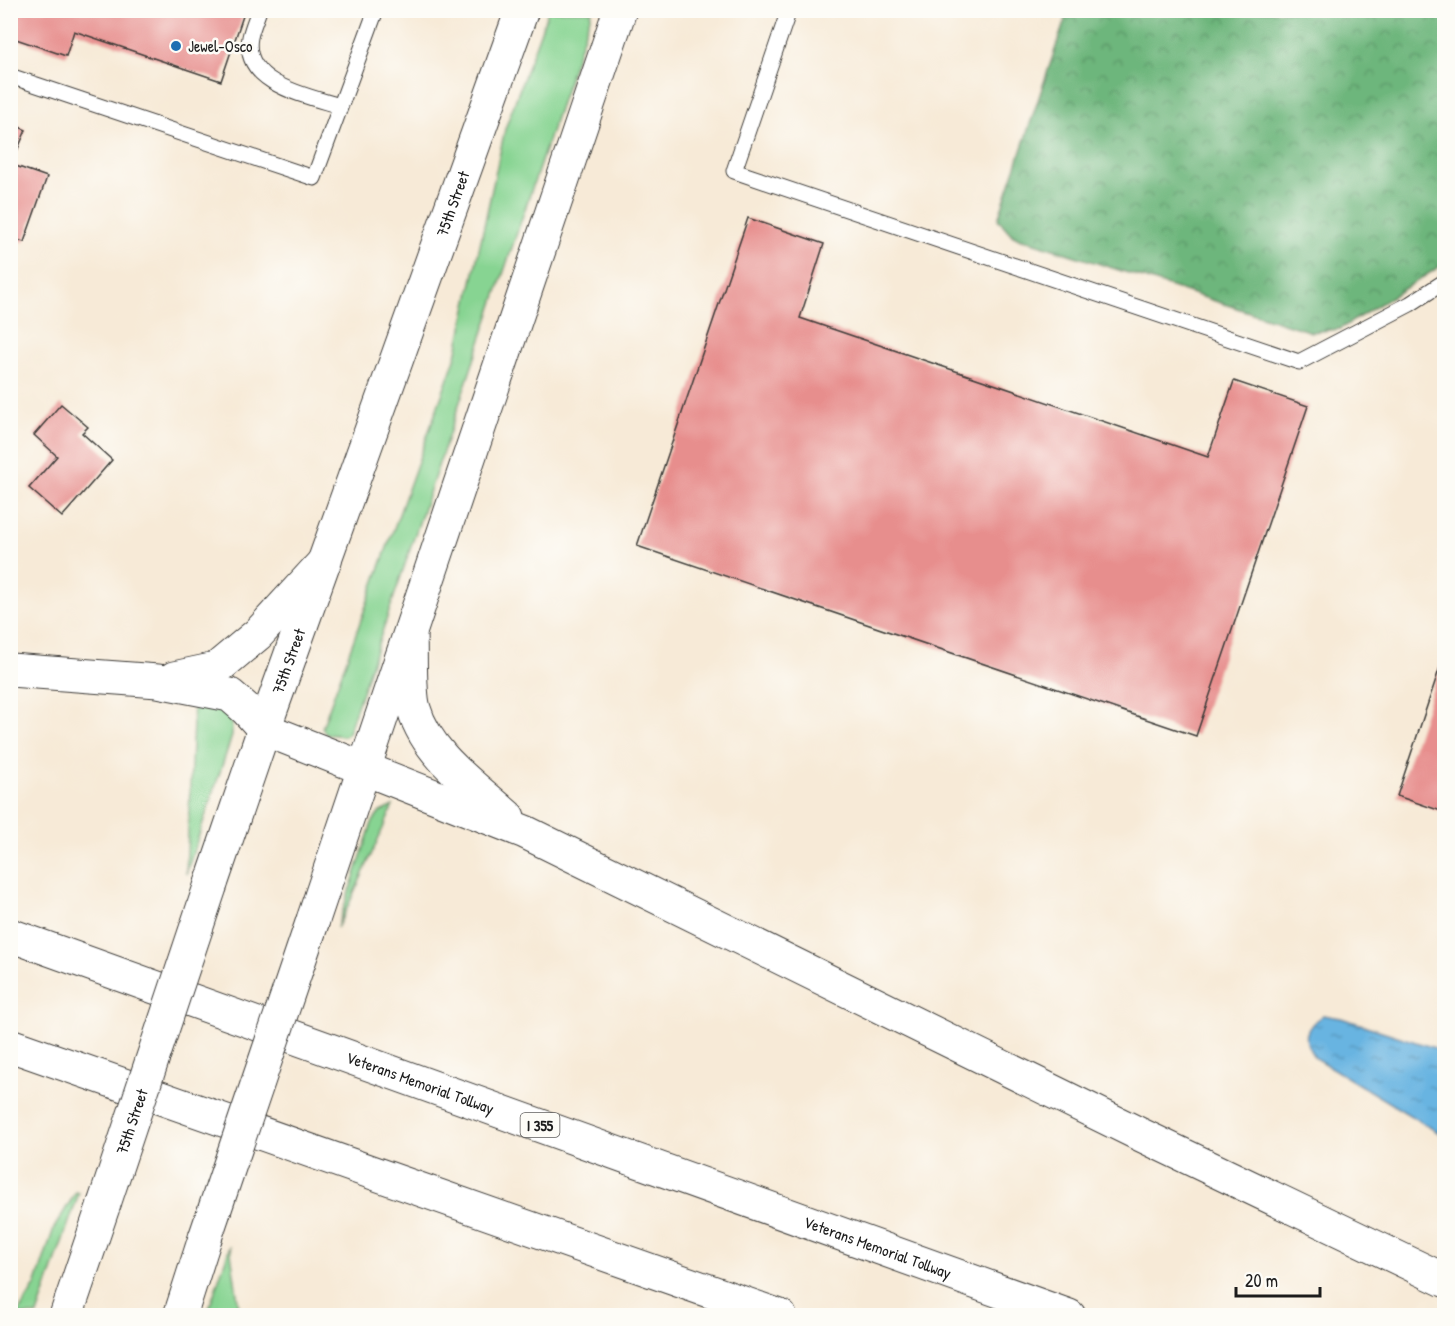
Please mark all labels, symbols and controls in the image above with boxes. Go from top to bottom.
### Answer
place label: Jewel-Osco [188,35,253,57]
marker: Jewel-Osco [169,39,183,53]
street label: 75th Street [431,167,475,239]
street label: 75th Street [267,625,310,697]
street label: Veterans Memorial Tollway [343,1046,497,1119]
street label: 75th Street [110,1085,153,1157]
road number: I 355 [520,1113,560,1137]
street label: Veterans Memorial Tollway [801,1210,955,1284]
scale bar [1236,1260,1320,1298]
text: 20 m [1245,1268,1278,1293]

